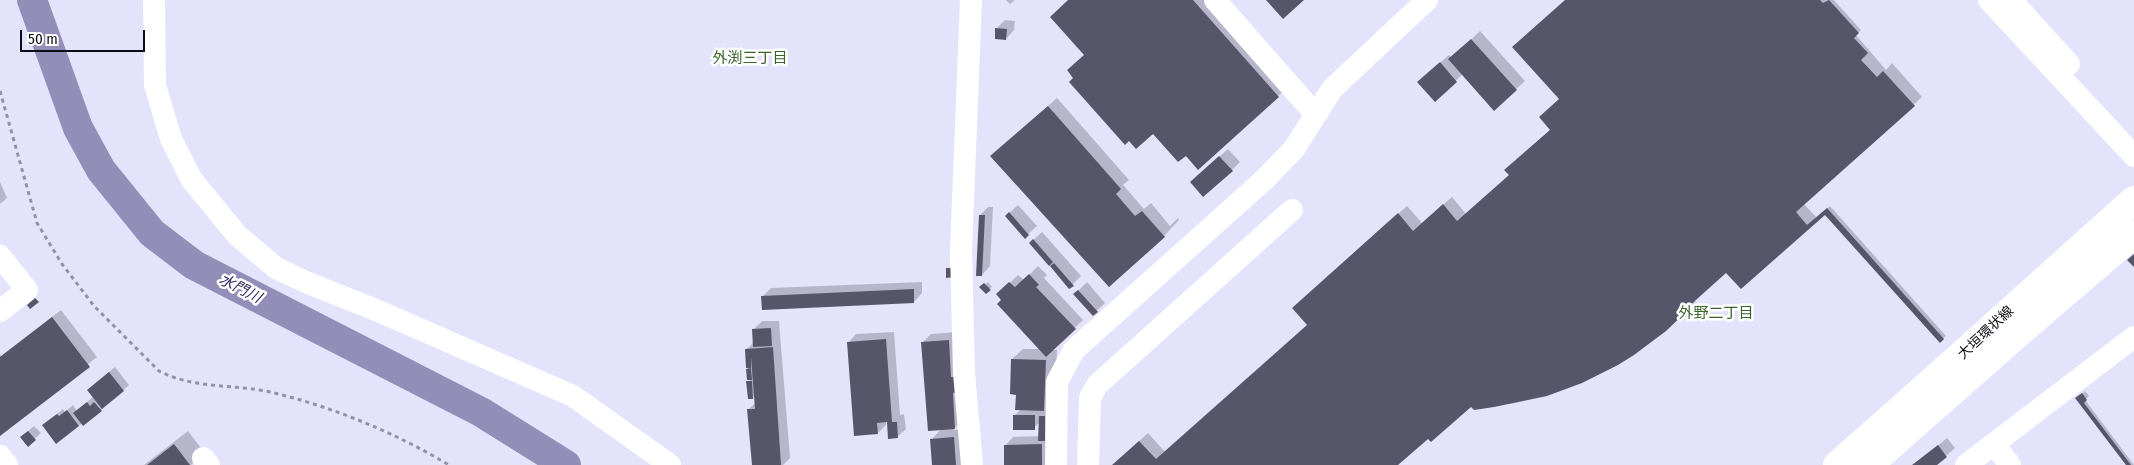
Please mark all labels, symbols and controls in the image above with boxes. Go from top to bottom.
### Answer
scale bar [22,20,148,52]
text: 50 m [28,30,58,48]
district label: 外渕三丁目 [713,50,787,68]
water label: 水門川 [216,271,264,307]
street label: 大垣環状線 [1955,303,2017,363]
district label: 外野二丁目 [1679,305,1753,323]

